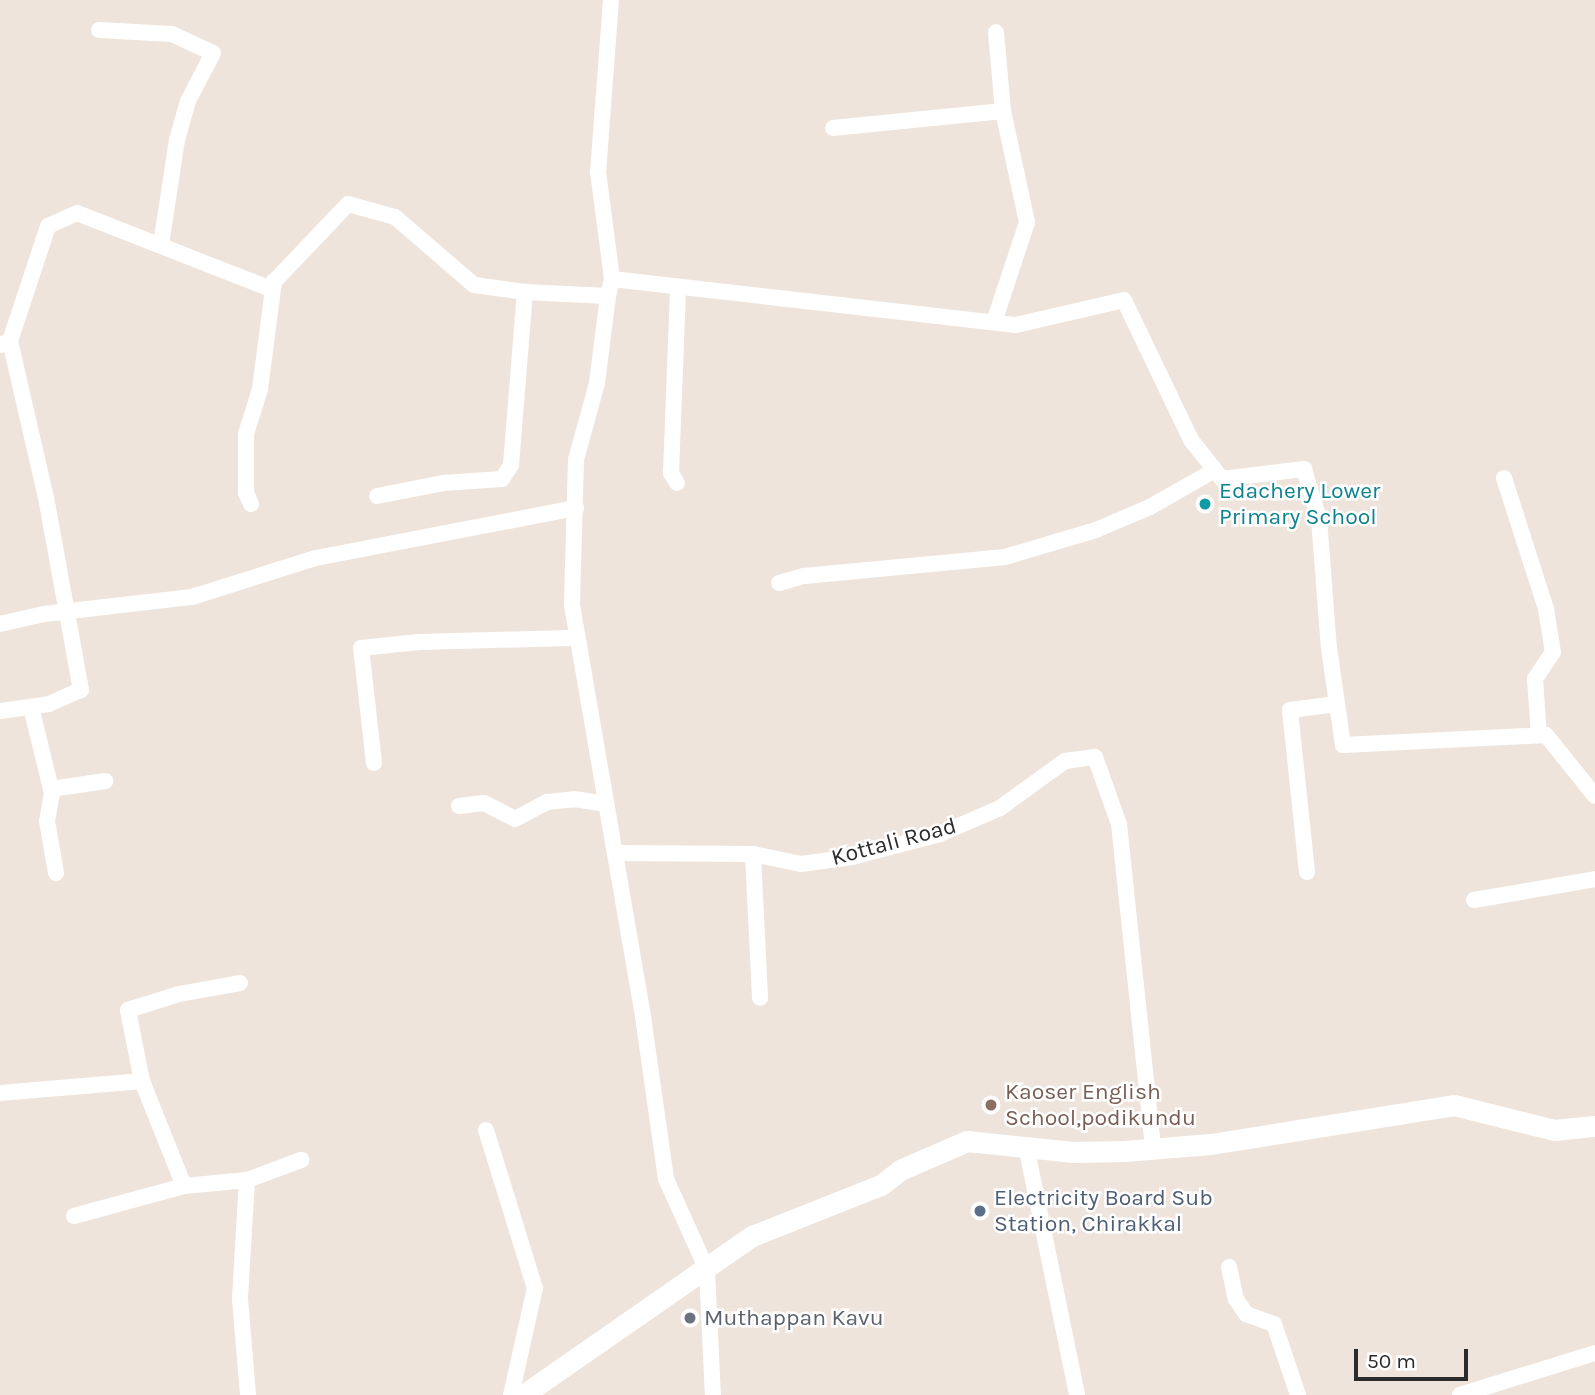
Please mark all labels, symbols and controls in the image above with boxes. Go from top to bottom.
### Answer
place label: Edachery Lower Primary School [1219,477,1380,531]
marker: Edachery Lower Primary School [1197,496,1213,512]
street label: Kottali Road [829,812,959,872]
place label: Kaoser English School,podikundu [1005,1078,1196,1132]
marker: Kaoser English School,podikundu [983,1097,999,1113]
place label: Electricity Board Sub Station, Chirakkal [994,1184,1213,1238]
marker: Electricity Board Sub Station, Chirakkal [972,1203,988,1219]
place label: Muthappan Kavu [704,1304,884,1332]
marker: Muthappan Kavu [682,1310,698,1326]
scale bar [1357,1336,1471,1380]
text: 50 m [1367,1349,1416,1373]

